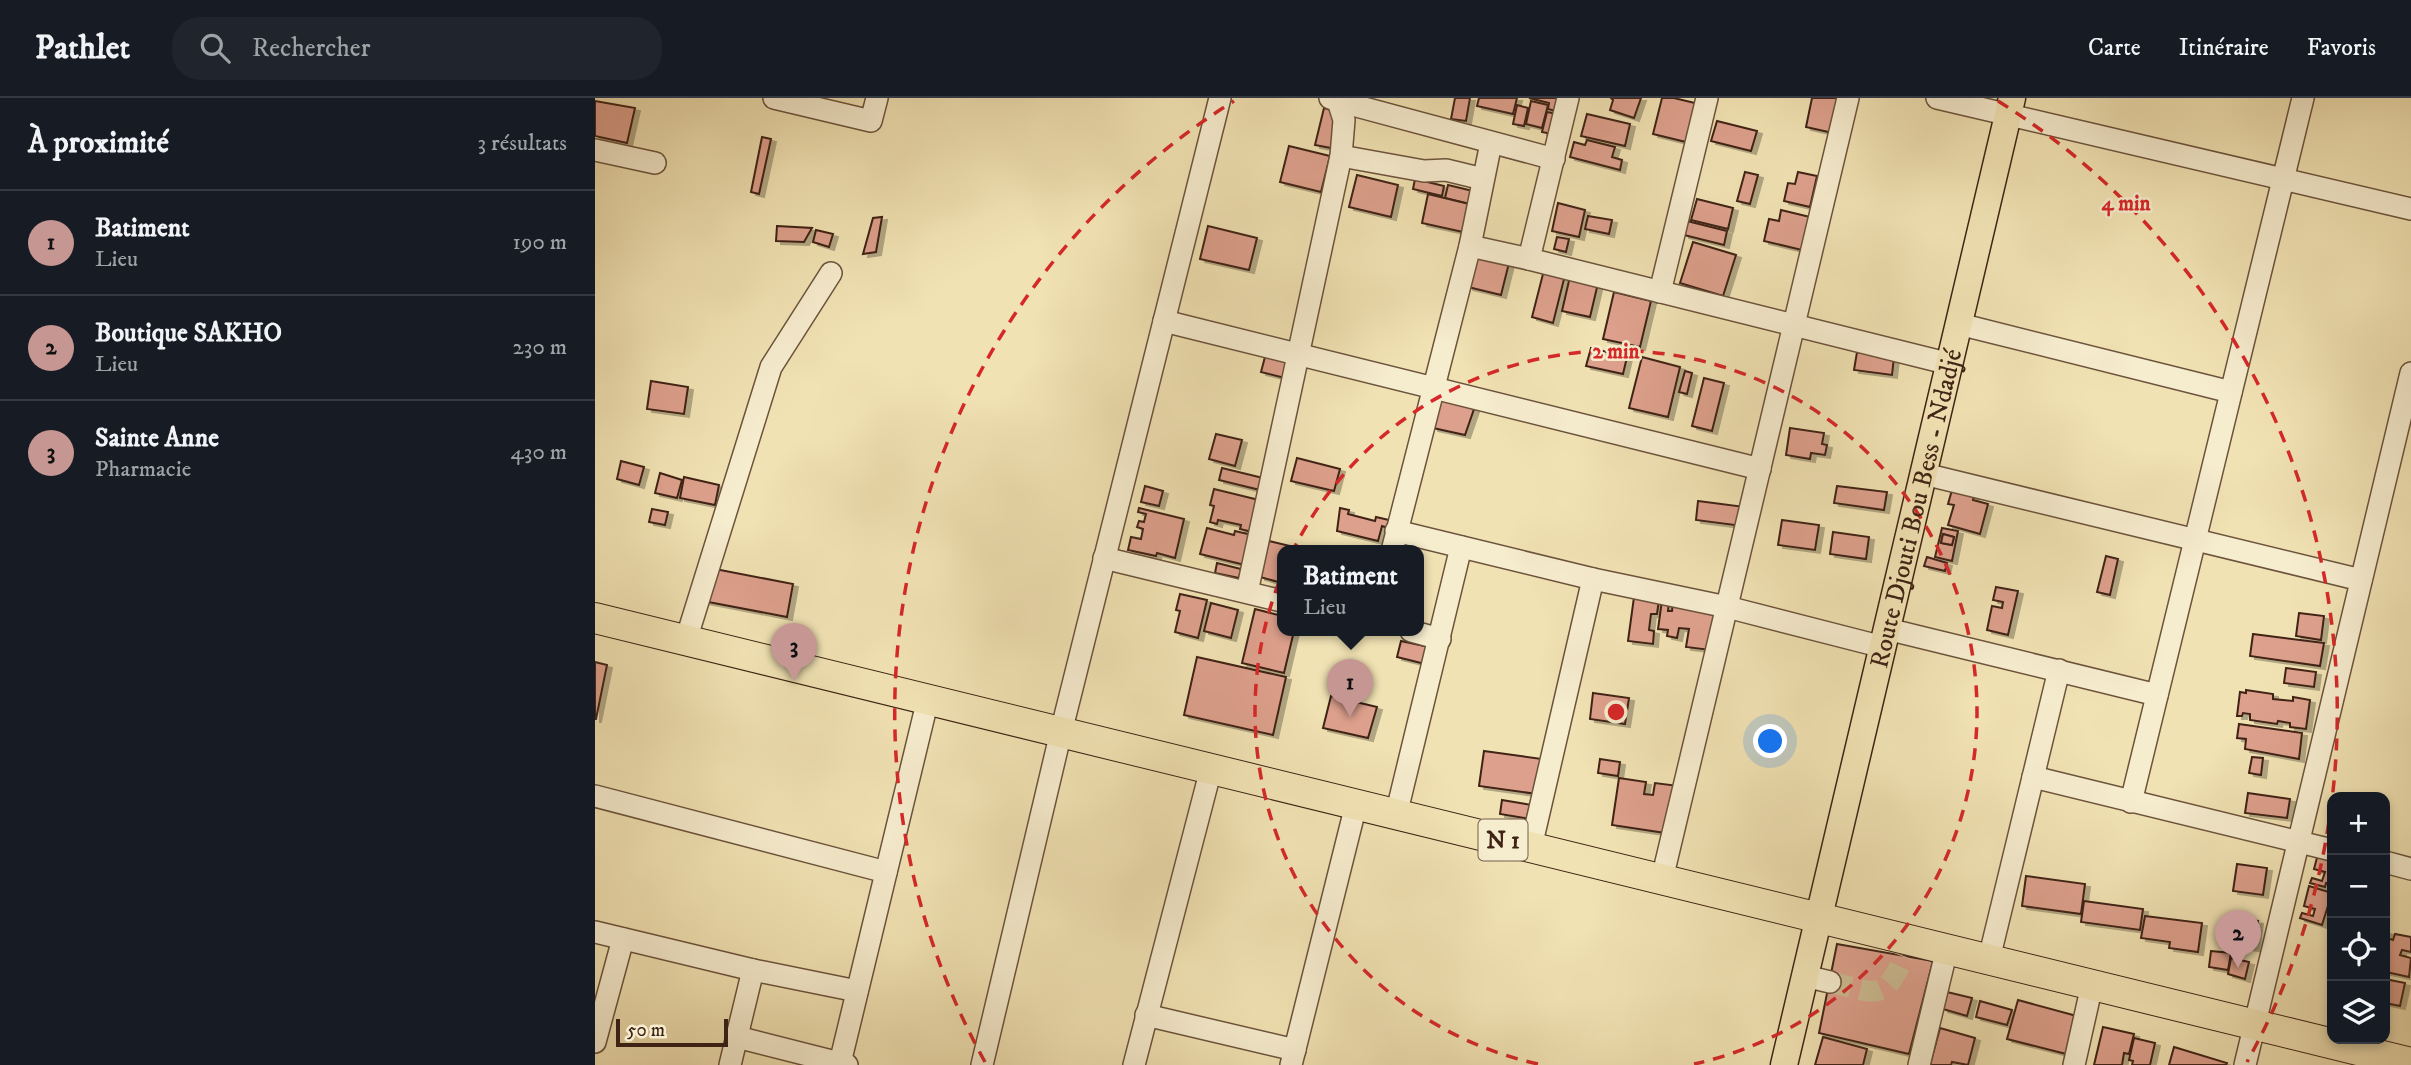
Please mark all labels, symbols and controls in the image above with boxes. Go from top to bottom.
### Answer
search box [172,17,662,80]
text: Pathlet [35,28,130,69]
icon: search [196,29,234,67]
text: Rechercher [252,32,370,65]
text: Carte [2088,33,2141,63]
text: Itinéraire [2179,33,2269,63]
text: Favoris [2307,33,2376,63]
text: À proximité [28,125,169,162]
text: 3 résultats [478,129,567,158]
text: 4 min [2102,191,2151,217]
text: Batiment [95,212,190,245]
text: 1 [47,228,55,257]
text: 190 m [513,228,567,257]
text: Lieu [95,245,138,274]
text: Boutique SAKHO [95,317,282,350]
text: 2 [45,333,57,362]
text: 230 m [513,333,567,362]
text: 2 min [1593,339,1641,365]
street label: Route Djouti Bou Bess - Ndadjé [1863,345,1970,672]
text: Lieu [95,350,138,379]
text: Sainte Anne [95,422,219,455]
text: 3 [47,438,55,467]
text: 430 m [511,438,567,467]
text: Pharmacie [95,455,191,484]
popup [1277,545,1424,636]
text: Batiment [1303,560,1398,593]
text: Lieu [1303,593,1346,622]
pin: 3 [771,623,817,681]
pin: 1 [1327,659,1373,717]
centre of rings [1604,700,1628,724]
your location [1753,724,1787,758]
map controls [2327,792,2390,1044]
button: + [2327,792,2390,855]
road number: N 1 [1479,820,1527,860]
button: − [2327,855,2390,918]
pin: 2 [2215,910,2261,968]
button: locate [2327,918,2390,981]
button: layers [2327,981,2390,1044]
scale bar [616,1016,728,1048]
text: 50 m [627,1019,665,1042]

